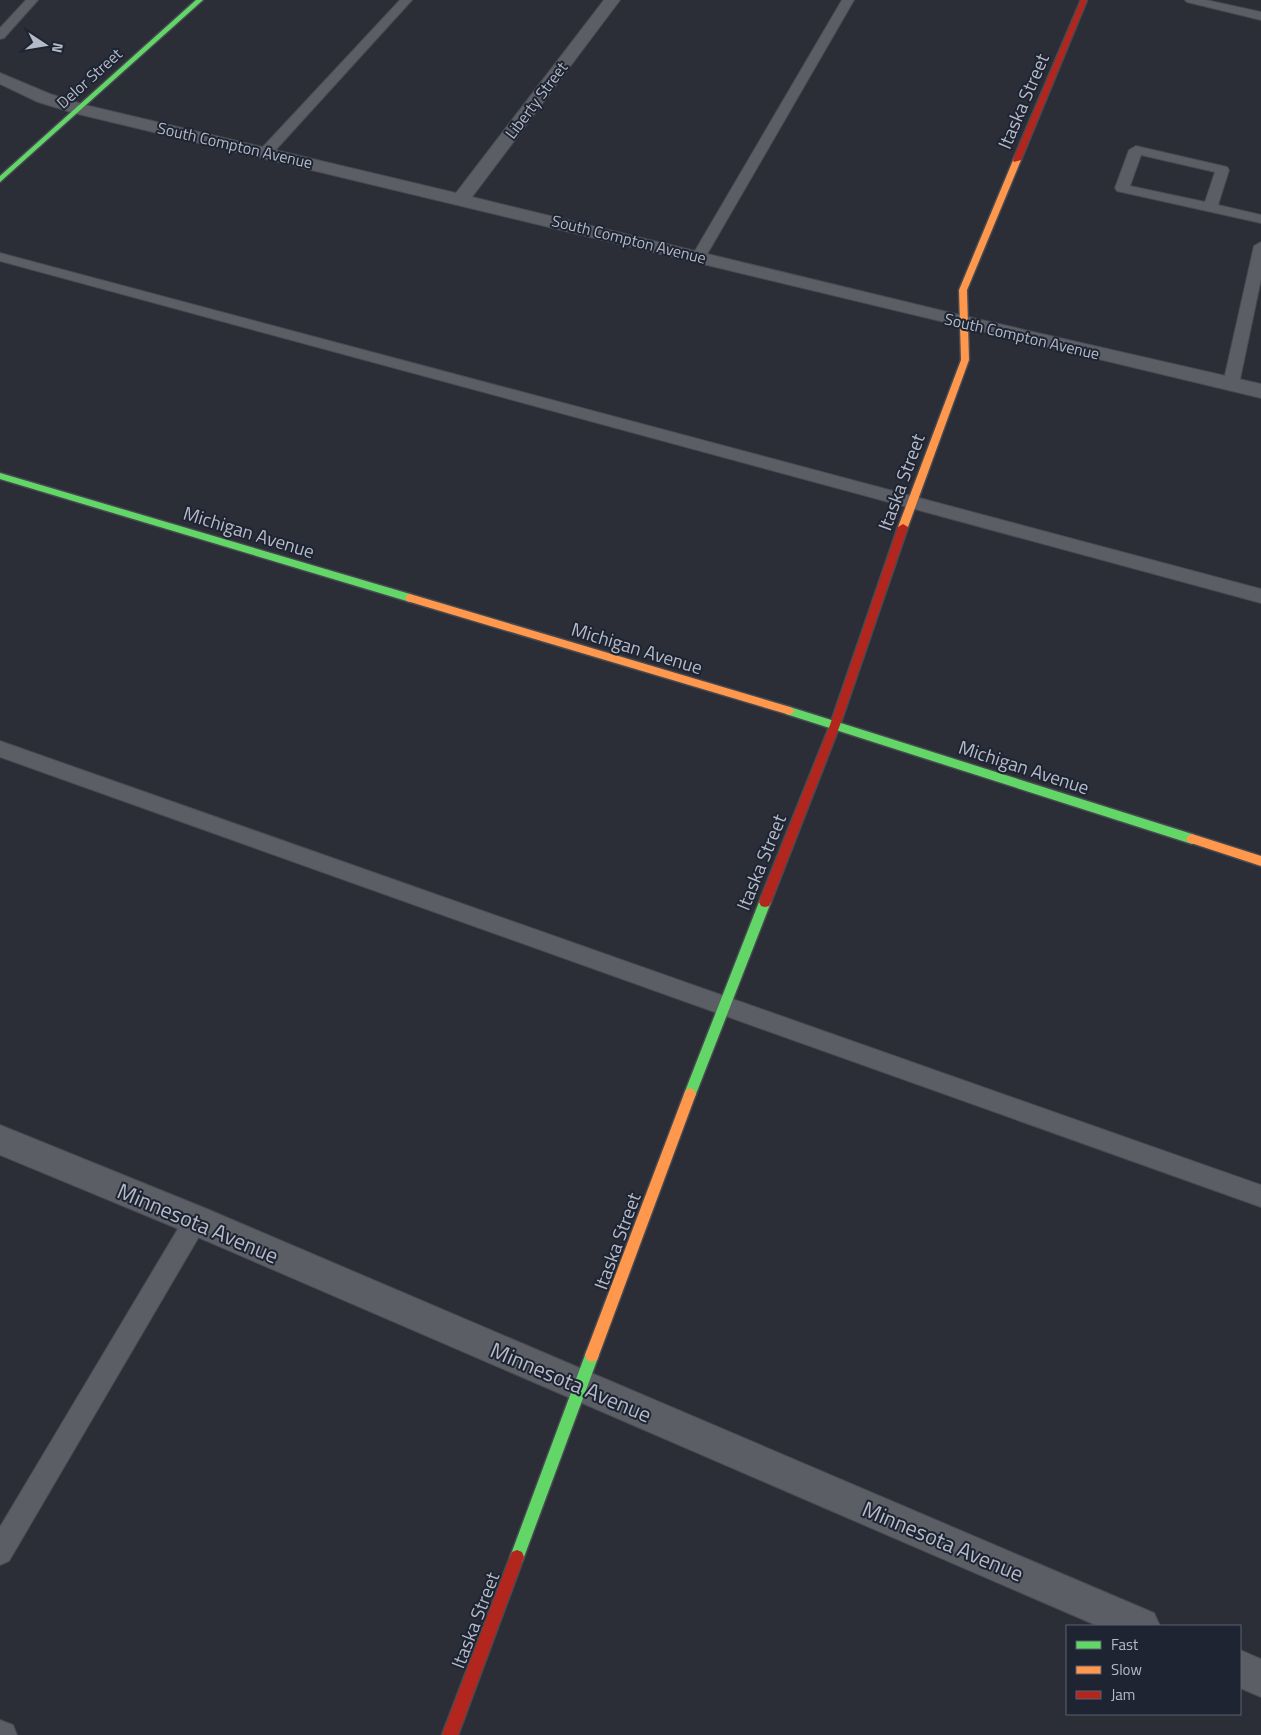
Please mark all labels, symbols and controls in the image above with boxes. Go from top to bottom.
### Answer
north arrow [20,20,70,70]
text: N [47,41,69,55]
street label: Delor Street [51,42,127,114]
street label: Itaska Street [989,48,1056,153]
street label: Liberty Street [499,56,573,144]
street label: South Compton Avenue [155,115,315,175]
street label: South Compton Avenue [549,208,709,270]
street label: South Compton Avenue [942,306,1102,366]
street label: Itaska Street [870,429,932,534]
street label: Michigan Avenue [180,498,318,565]
street label: Michigan Avenue [568,614,706,681]
street label: Michigan Avenue [955,732,1093,801]
street label: Itaska Street [728,809,793,914]
street label: Minnesota Avenue [112,1174,284,1272]
street label: Itaska Street [586,1188,648,1293]
street label: Minnesota Avenue [485,1333,657,1431]
street label: Minnesota Avenue [857,1492,1029,1590]
street label: Itaska Street [443,1567,506,1672]
legend [1066,1625,1241,1715]
text: Fast [1111,1633,1139,1656]
text: Slow [1111,1658,1142,1681]
text: Jam [1111,1683,1135,1706]

